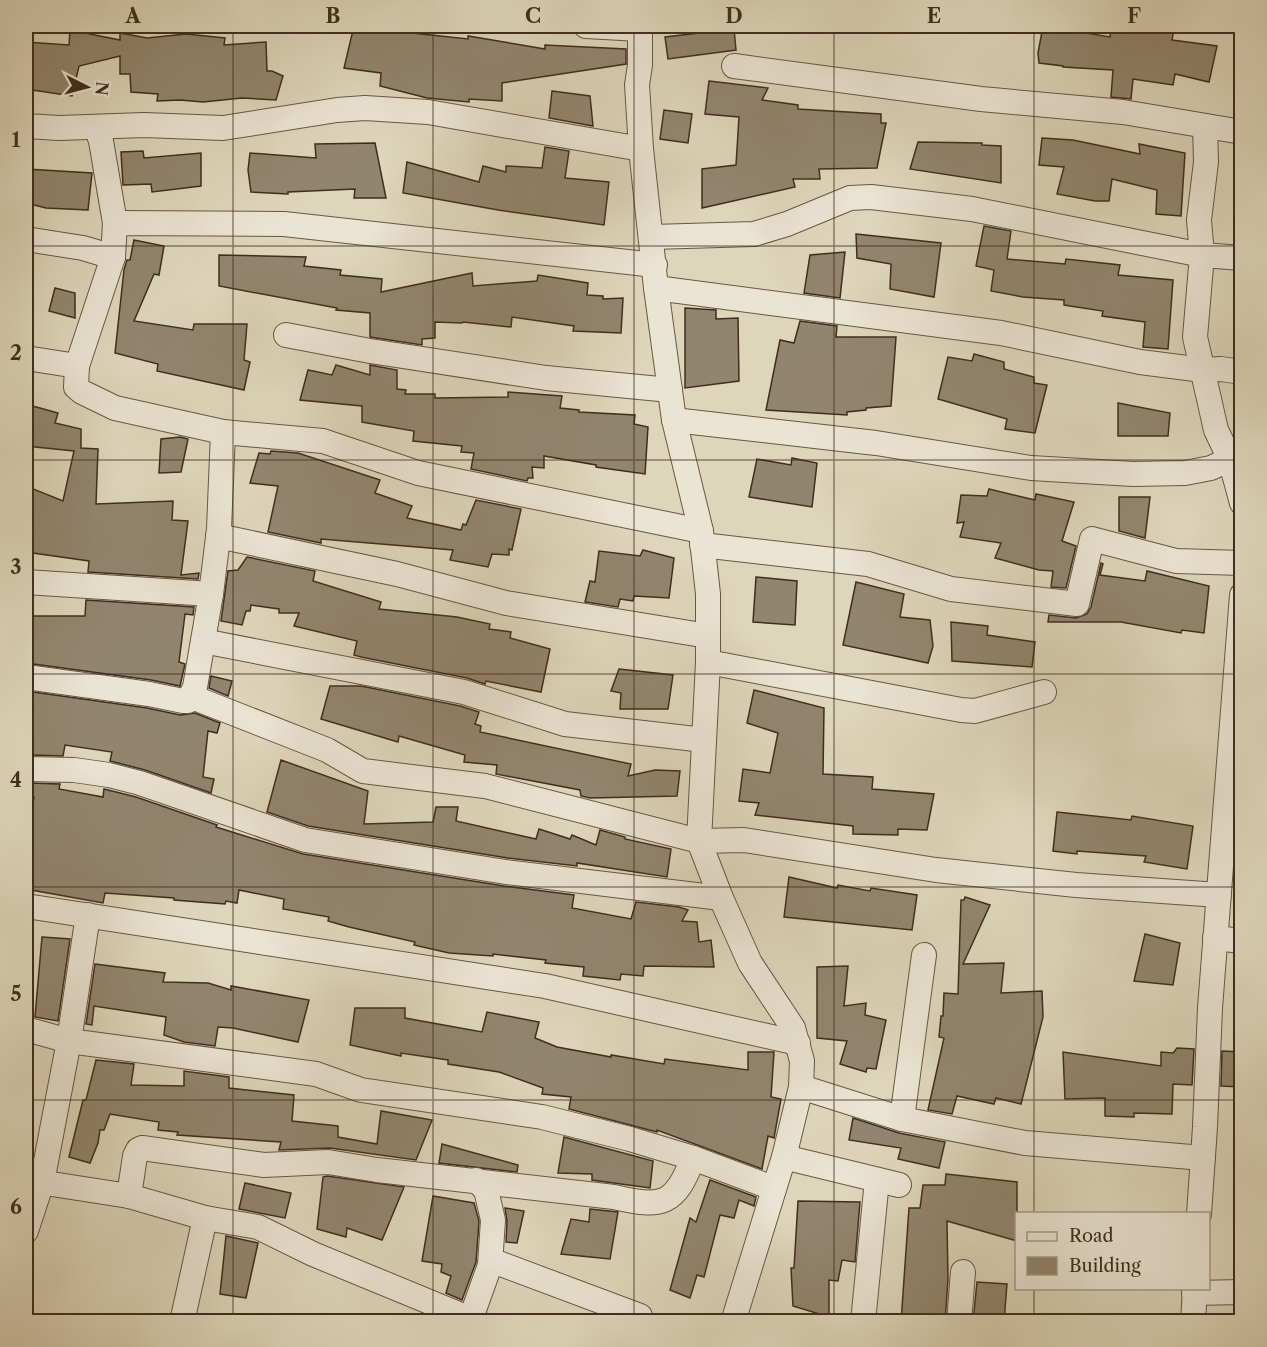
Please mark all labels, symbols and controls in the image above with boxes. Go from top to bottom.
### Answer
text: A [124,4,141,28]
text: B [326,4,341,28]
text: C [525,4,541,28]
text: D [725,4,743,28]
text: E [927,4,941,28]
text: F [1127,4,1141,28]
north arrow [57,57,117,117]
text: N [91,81,113,97]
text: 1 [12,128,21,152]
text: 2 [10,341,22,365]
text: 3 [10,555,22,579]
text: 4 [10,768,22,792]
text: 5 [10,982,22,1006]
text: 6 [10,1195,22,1219]
legend [1015,1212,1210,1290]
text: Road [1069,1225,1114,1247]
text: Building [1069,1255,1141,1277]

